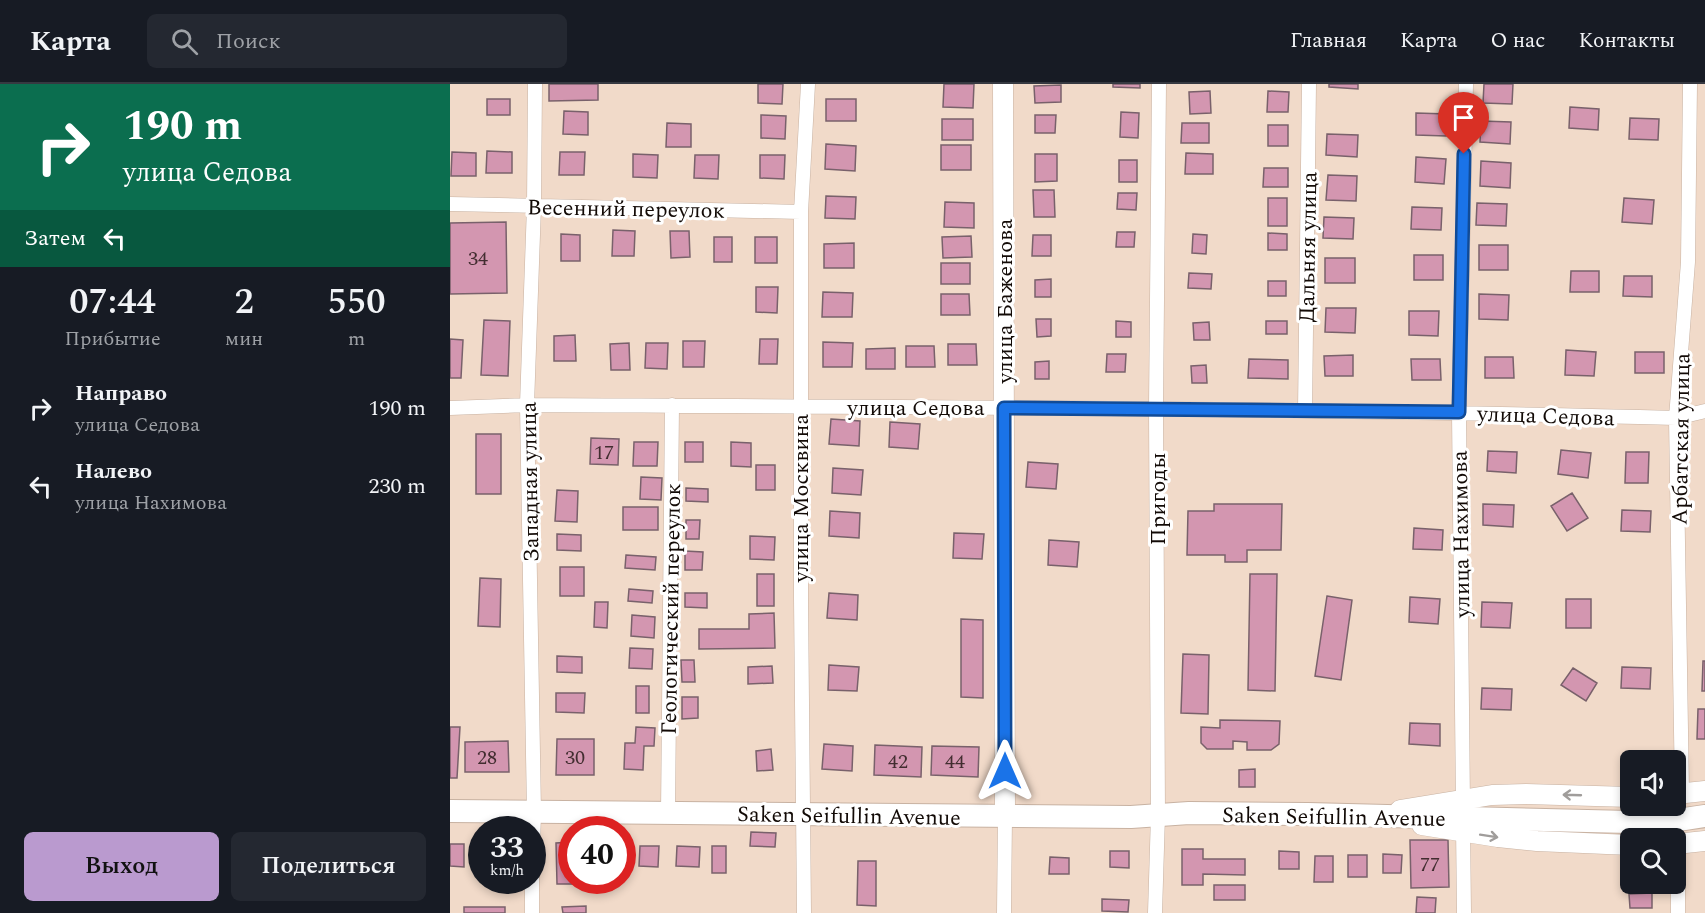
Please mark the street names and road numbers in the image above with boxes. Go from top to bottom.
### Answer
street label: Дальняя улица [1291,171,1326,323]
street label: Весенний переулок [527,191,725,228]
street label: улица Баженова [989,218,1022,385]
street label: Арбатская улица [1663,352,1700,525]
street label: улица Седова [846,392,985,425]
street label: улица Седова [1476,398,1615,435]
street label: Западная улица [513,401,548,563]
street label: улица Москвина [785,413,818,583]
street label: улица Нахимова [1444,450,1479,619]
street label: Пригоды [1142,453,1175,545]
street label: Геологический переулок [653,483,690,735]
street label: Saken Seifullin Avenue [737,798,961,835]
street label: Saken Seifullin Avenue [1222,799,1446,836]

